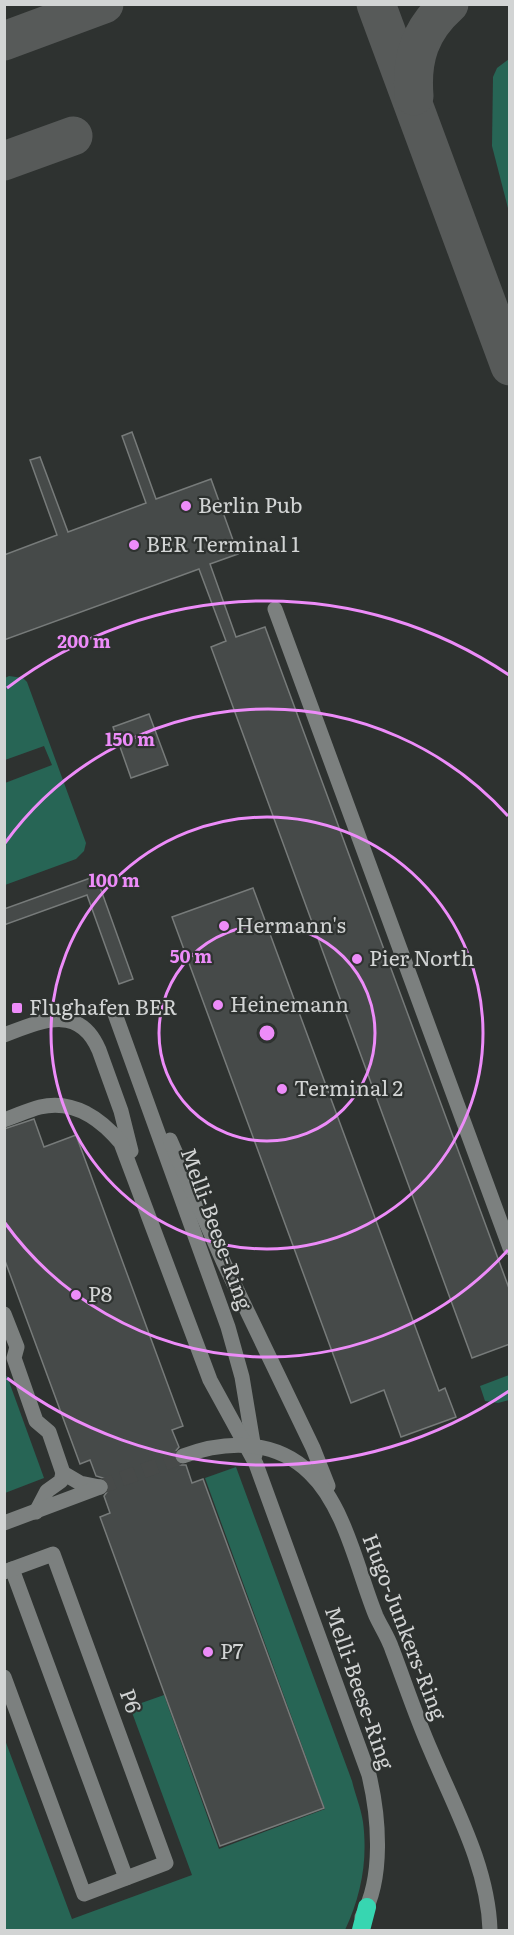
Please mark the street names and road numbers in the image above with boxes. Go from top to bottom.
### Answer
street label: Melli-Beese-Ring [175,1143,262,1314]
street label: Hugo-Junkers-Ring [356,1528,456,1724]
street label: Melli-Beese-Ring [319,1601,404,1773]
street label: P6 [114,1684,151,1717]

